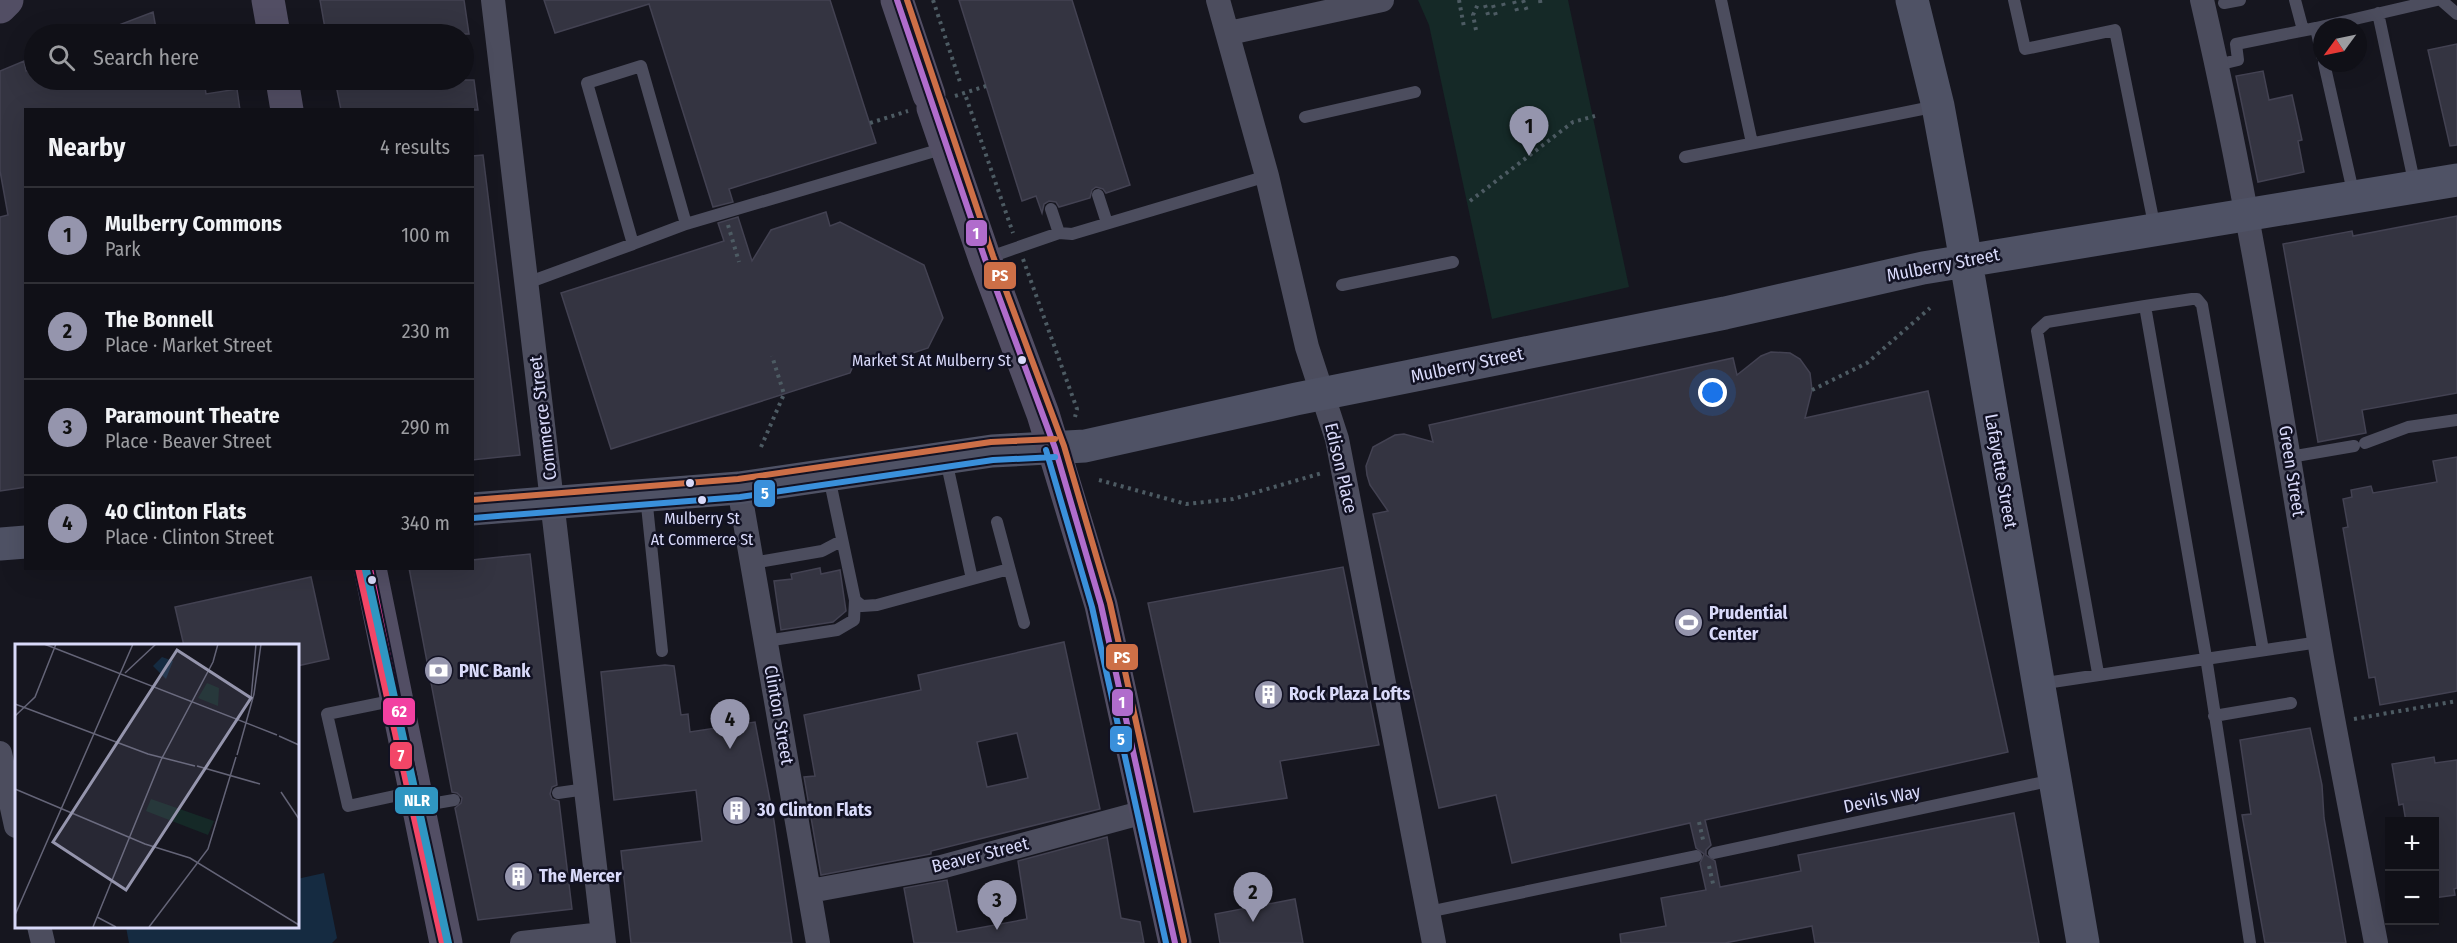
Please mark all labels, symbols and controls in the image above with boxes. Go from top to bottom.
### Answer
north arrow [2313,18,2367,72]
search box [24,24,474,90]
icon: search [45,41,78,74]
text: Search here [93,44,199,71]
pin: 1 [1510,106,1549,156]
text: Nearby [48,132,125,163]
text: 4 results [380,135,450,159]
text: Mulberry Commons [105,210,282,237]
line badge: 1 [965,219,988,247]
text: 1 [63,223,72,247]
text: 100 m [401,223,450,247]
text: 1 [973,224,979,243]
text: Park [105,237,141,261]
street label: Mulberry Street [1885,243,2001,287]
line badge: PS [983,261,1017,290]
text: PS [992,266,1008,285]
text: The Bonnell [105,306,213,333]
text: 2 [63,319,72,343]
text: 230 m [402,319,450,343]
text: Place · Market Street [105,333,272,357]
street label: Mulberry Street [1409,342,1525,388]
place label: Market St At Mulberry St [852,351,1012,370]
street label: Commerce Street [524,354,562,482]
marker: Market St At Mulberry St [1016,354,1028,366]
your location [1698,378,1727,407]
text: Paramount Theatre [105,402,280,429]
street label: Lafayette Street [1980,412,2022,530]
text: 3 [63,415,72,439]
text: 290 m [401,415,450,439]
street label: Edison Place [1320,421,1362,515]
street label: Green Street [2274,424,2310,518]
text: Place · Beaver Street [105,429,272,453]
unlabelled marker [684,477,696,489]
line badge: 5 [753,479,776,508]
text: 5 [761,484,769,503]
marker: Mulberry St At Commerce St [696,494,708,506]
text: 40 Clinton Flats [105,498,246,525]
place label: Mulberry St At Commerce St [651,509,754,549]
text: 4 [62,511,73,535]
text: 340 m [401,511,450,535]
text: Place · Clinton Street [105,525,274,549]
unlabelled marker [366,574,378,586]
place label: Prudential Center [1709,602,1787,645]
sports icon: Prudential Center [1672,607,1704,639]
line badge: PS [1105,643,1139,671]
inset map [15,644,298,928]
text: PS [1114,648,1130,667]
bank icon: PNC Bank [422,655,454,687]
place label: PNC Bank [459,660,531,682]
street label: Clinton Street [759,663,799,767]
building icon: Rock Plaza Lofts [1252,678,1284,710]
place label: Rock Plaza Lofts [1289,683,1411,705]
line badge: 1 [1111,688,1134,717]
text: 1 [1119,693,1125,712]
line badge: 62 [382,697,416,726]
pin: 4 [710,700,750,749]
text: 62 [391,702,407,721]
line badge: 5 [1109,725,1133,753]
text: 5 [1117,730,1125,749]
line badge: 7 [389,741,413,770]
text: 7 [398,746,405,765]
street label: Devils Way [1842,780,1922,818]
line badge: NLR [394,786,439,815]
text: NLR [404,791,431,810]
building icon: 30 Clinton Flats [720,794,752,826]
place label: 30 Clinton Flats [756,799,872,821]
map controls [2385,817,2439,925]
button: + [2385,817,2439,871]
street label: Beaver Street [929,832,1031,878]
building icon: The Mercer [502,860,534,892]
place label: The Mercer [539,865,622,887]
button: − [2385,871,2439,925]
pin: 2 [1234,872,1272,922]
pin: 3 [978,880,1016,930]

